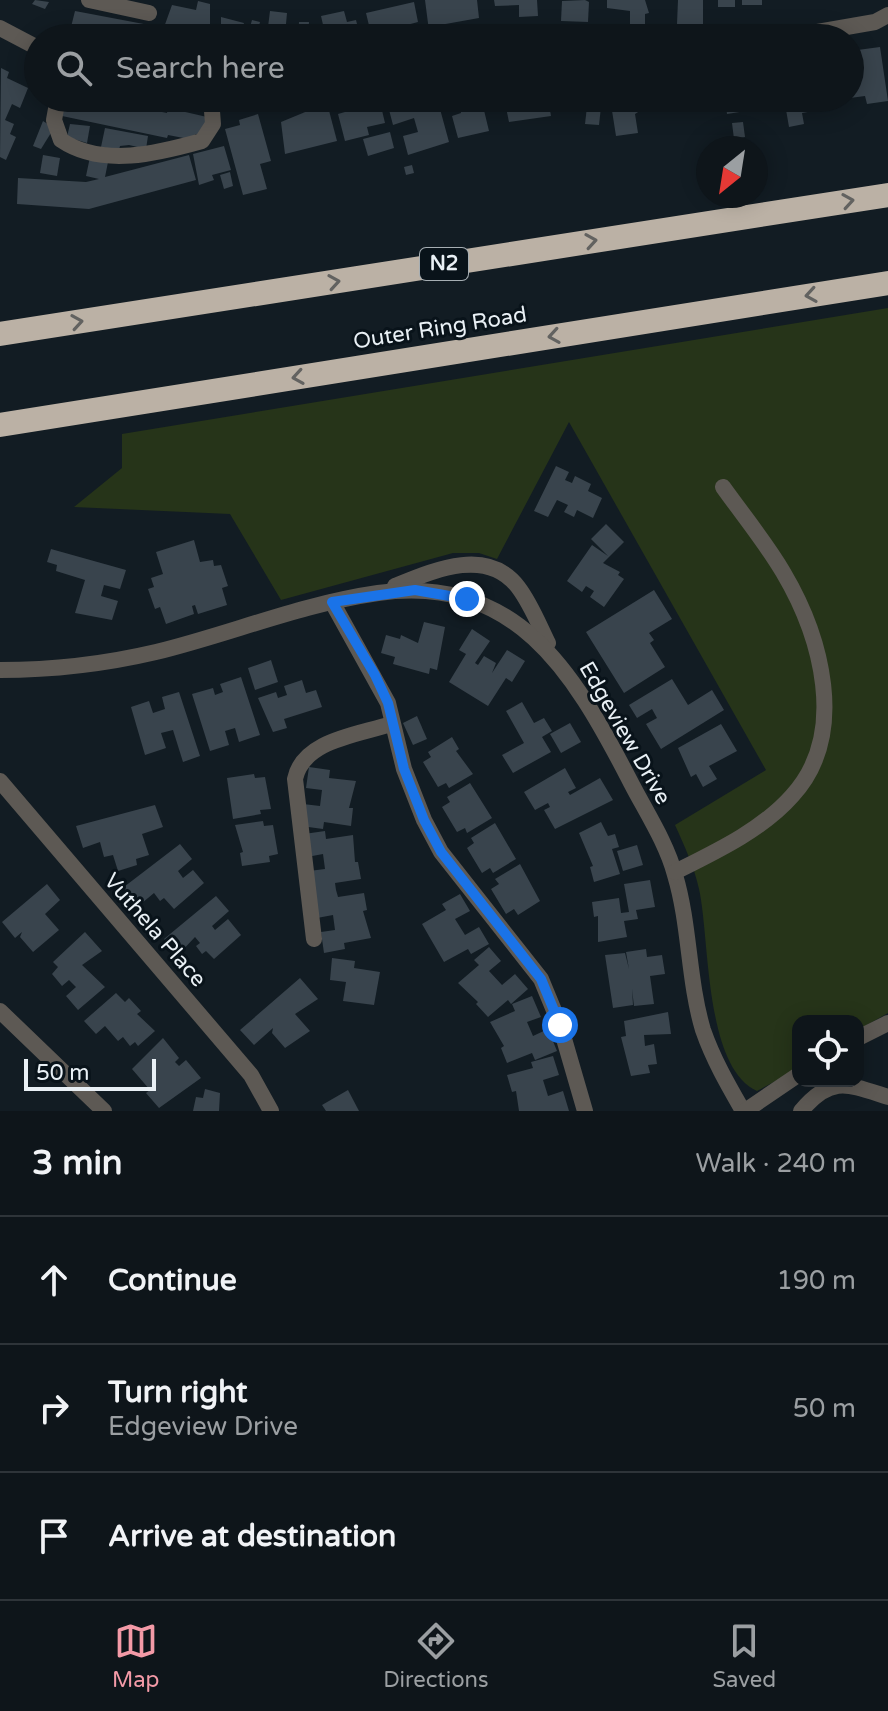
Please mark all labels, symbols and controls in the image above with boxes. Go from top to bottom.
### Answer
search box [24,24,864,112]
icon: search [52,46,96,90]
text: Search here [116,50,285,87]
north arrow [696,136,768,208]
one-way arrow [841,193,854,210]
one-way arrow [584,233,598,250]
road number: N2 [420,248,468,280]
one-way arrow [327,274,341,291]
one-way arrow [804,286,818,303]
street label: Outer Ring Road [351,301,529,355]
one-way arrow [70,314,84,331]
one-way arrow [547,327,561,344]
one-way arrow [291,368,304,385]
route end [449,581,485,617]
street label: Edgeview Drive [574,657,676,809]
street label: Vuthela Place [99,868,211,992]
route start [542,1007,578,1043]
map controls [792,1015,864,1087]
button: locate [792,1015,864,1087]
scale bar [24,1055,156,1091]
text: 50 m [36,1060,90,1086]
text: 3 min [32,1143,123,1184]
text: Walk · 240 m [696,1148,856,1179]
icon: ahead [32,1258,76,1302]
text: Continue [108,1262,237,1299]
text: 190 m [776,1265,856,1296]
text: Turn right [108,1374,248,1411]
icon: right [32,1386,76,1430]
text: 50 m [793,1393,856,1424]
text: Edgeview Drive [108,1411,298,1442]
icon: arrive [32,1514,76,1558]
text: Arrive at destination [108,1518,396,1555]
tab: Map [112,1619,159,1693]
tab: Directions [383,1619,489,1693]
tab: Saved [712,1619,776,1693]

